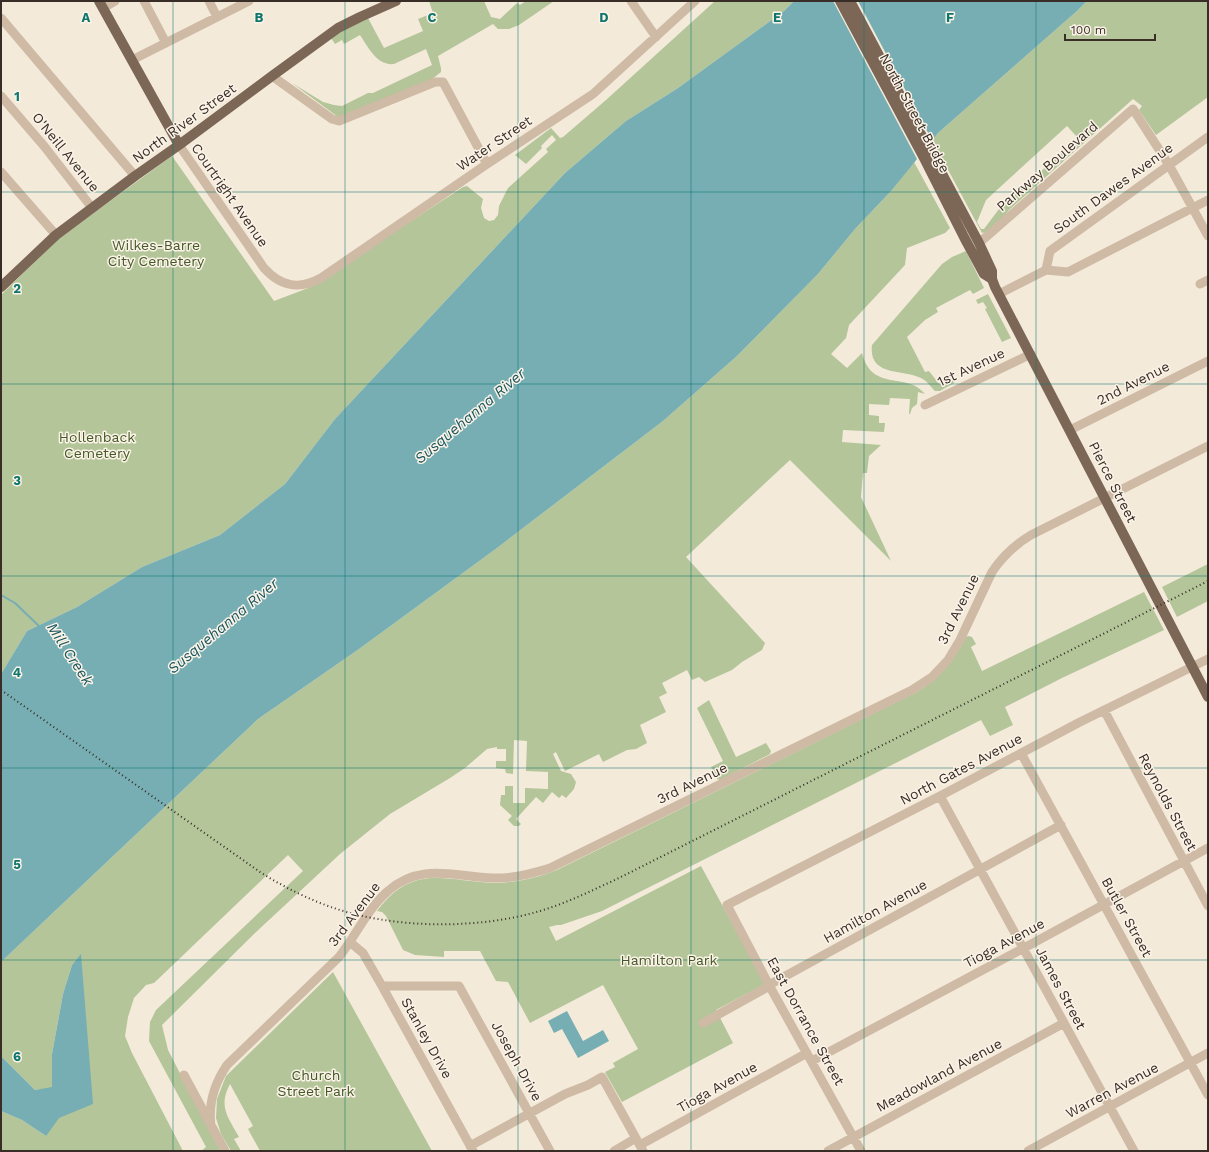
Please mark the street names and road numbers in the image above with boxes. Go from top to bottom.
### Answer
street label: North Street Bridge [877,51,953,175]
street label: North River Street [129,80,239,166]
street label: O'Neill Avenue [29,109,103,195]
street label: Water Street [454,112,535,174]
street label: Parkway Boulevard [993,118,1101,214]
street label: South Dawes Avenue [1050,139,1176,237]
street label: Courtright Avenue [188,140,272,250]
street label: 1st Avenue [935,344,1007,390]
street label: 2nd Avenue [1094,358,1172,408]
street label: Pierce Street [1086,439,1140,525]
street label: 3rd Avenue [934,571,982,647]
street label: North Gates Avenue [897,730,1025,808]
street label: Reynolds Street [1135,750,1201,854]
street label: 3rd Avenue [654,759,730,807]
street label: Butler Street [1099,875,1155,960]
street label: Hamilton Avenue [820,876,930,946]
street label: 3rd Avenue [325,879,383,949]
street label: Tioga Avenue [961,915,1047,971]
street label: James Street [1033,944,1090,1032]
street label: East Dorrance Street [764,954,848,1088]
street label: Stanley Drive [398,995,456,1081]
street label: Joseph Drive [488,1018,546,1104]
street label: Meadowland Avenue [873,1035,1005,1115]
street label: Tioga Avenue [674,1058,760,1116]
street label: Warren Avenue [1063,1059,1161,1121]

